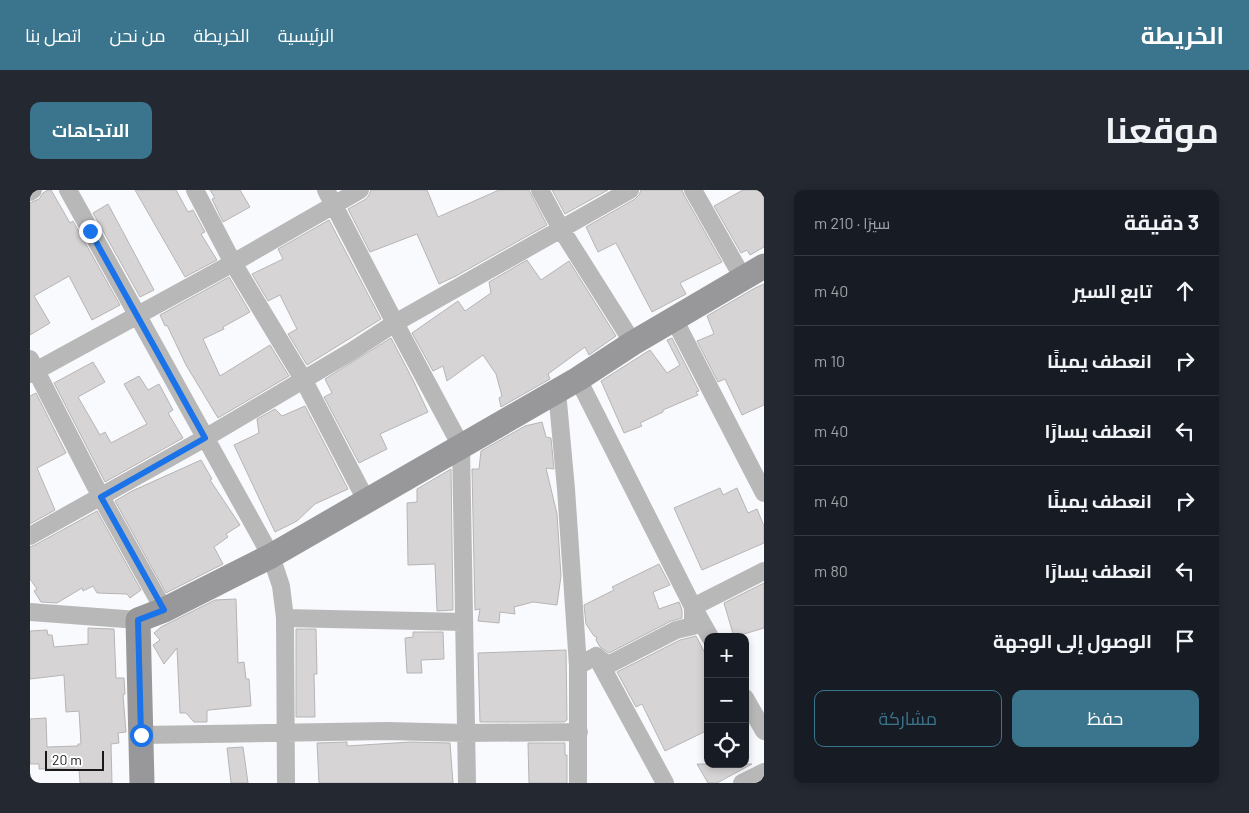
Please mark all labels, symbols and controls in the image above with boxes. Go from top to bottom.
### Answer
text: الخريطة [1141,20,1224,49]
text: اتصل بنا [25,24,82,46]
text: من نحن [110,24,166,46]
text: الخريطة [194,24,250,46]
text: الرئيسية [278,24,334,46]
button: الاتجاهات [30,102,152,159]
text: موقعنا [1105,108,1219,150]
text: 3 دقيقة [1124,209,1199,234]
text: سيرًا · 210 m [814,213,890,232]
route end [79,220,102,243]
icon: ahead [1171,277,1199,305]
text: تابع السير [1073,279,1152,302]
text: 40 m [814,281,848,300]
icon: right [1171,347,1199,375]
text: انعطف يمينًا [1047,349,1152,372]
text: 10 m [814,351,845,370]
icon: left [1171,417,1199,445]
text: انعطف يسارًا [1045,419,1152,442]
text: 40 m [814,421,848,440]
icon: right [1171,487,1199,515]
text: انعطف يمينًا [1047,489,1152,512]
text: 40 m [814,491,848,510]
icon: left [1171,557,1199,585]
text: انعطف يسارًا [1045,559,1152,582]
text: 80 m [814,561,848,580]
icon: arrive [1171,627,1199,655]
text: الوصول إلى الوجهة [993,629,1152,652]
map controls [704,633,749,768]
button: + [704,633,749,678]
button: − [704,678,749,723]
button: مشاركة [814,690,1002,747]
button: حفظ [1012,690,1199,747]
button: locate [704,723,749,768]
route start [130,724,153,747]
scale bar [45,748,104,771]
text: 20 m [52,751,82,768]

